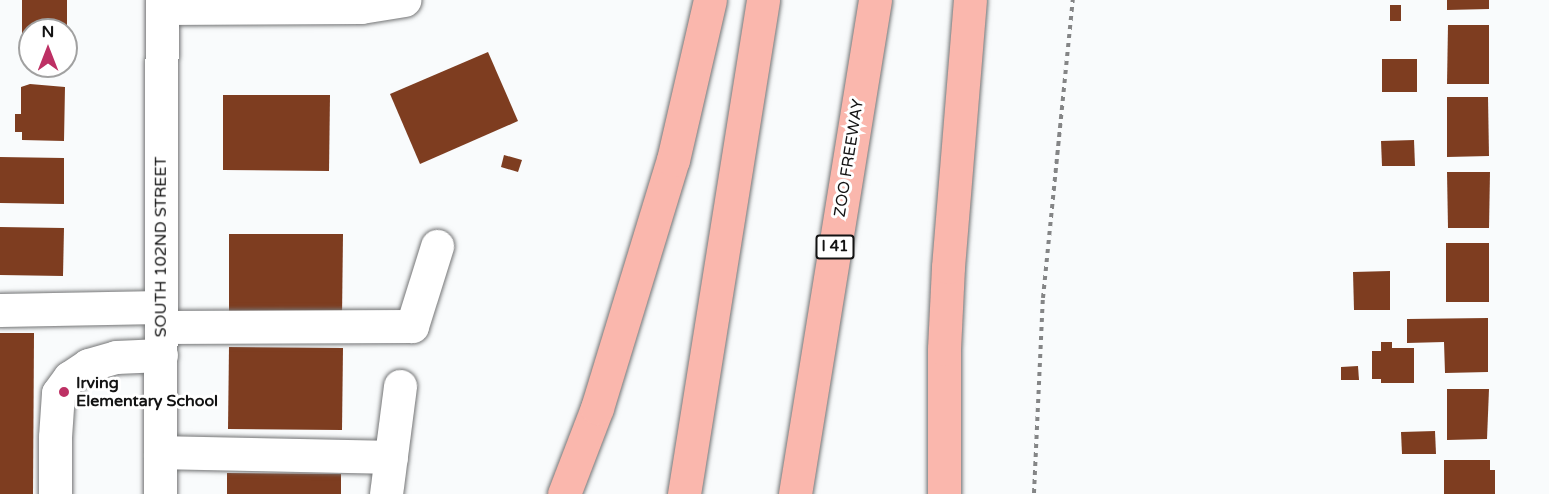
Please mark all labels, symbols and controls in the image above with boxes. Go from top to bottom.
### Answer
north arrow [18,18,78,78]
text: N [42,22,54,42]
street label: ZOO FREEWAY [830,98,868,218]
street label: SOUTH 102ND STREET [151,157,171,337]
road number: I 41 [814,235,856,259]
place label: Irving Elementary School [76,373,218,411]
marker: Irving Elementary School [57,385,71,399]

